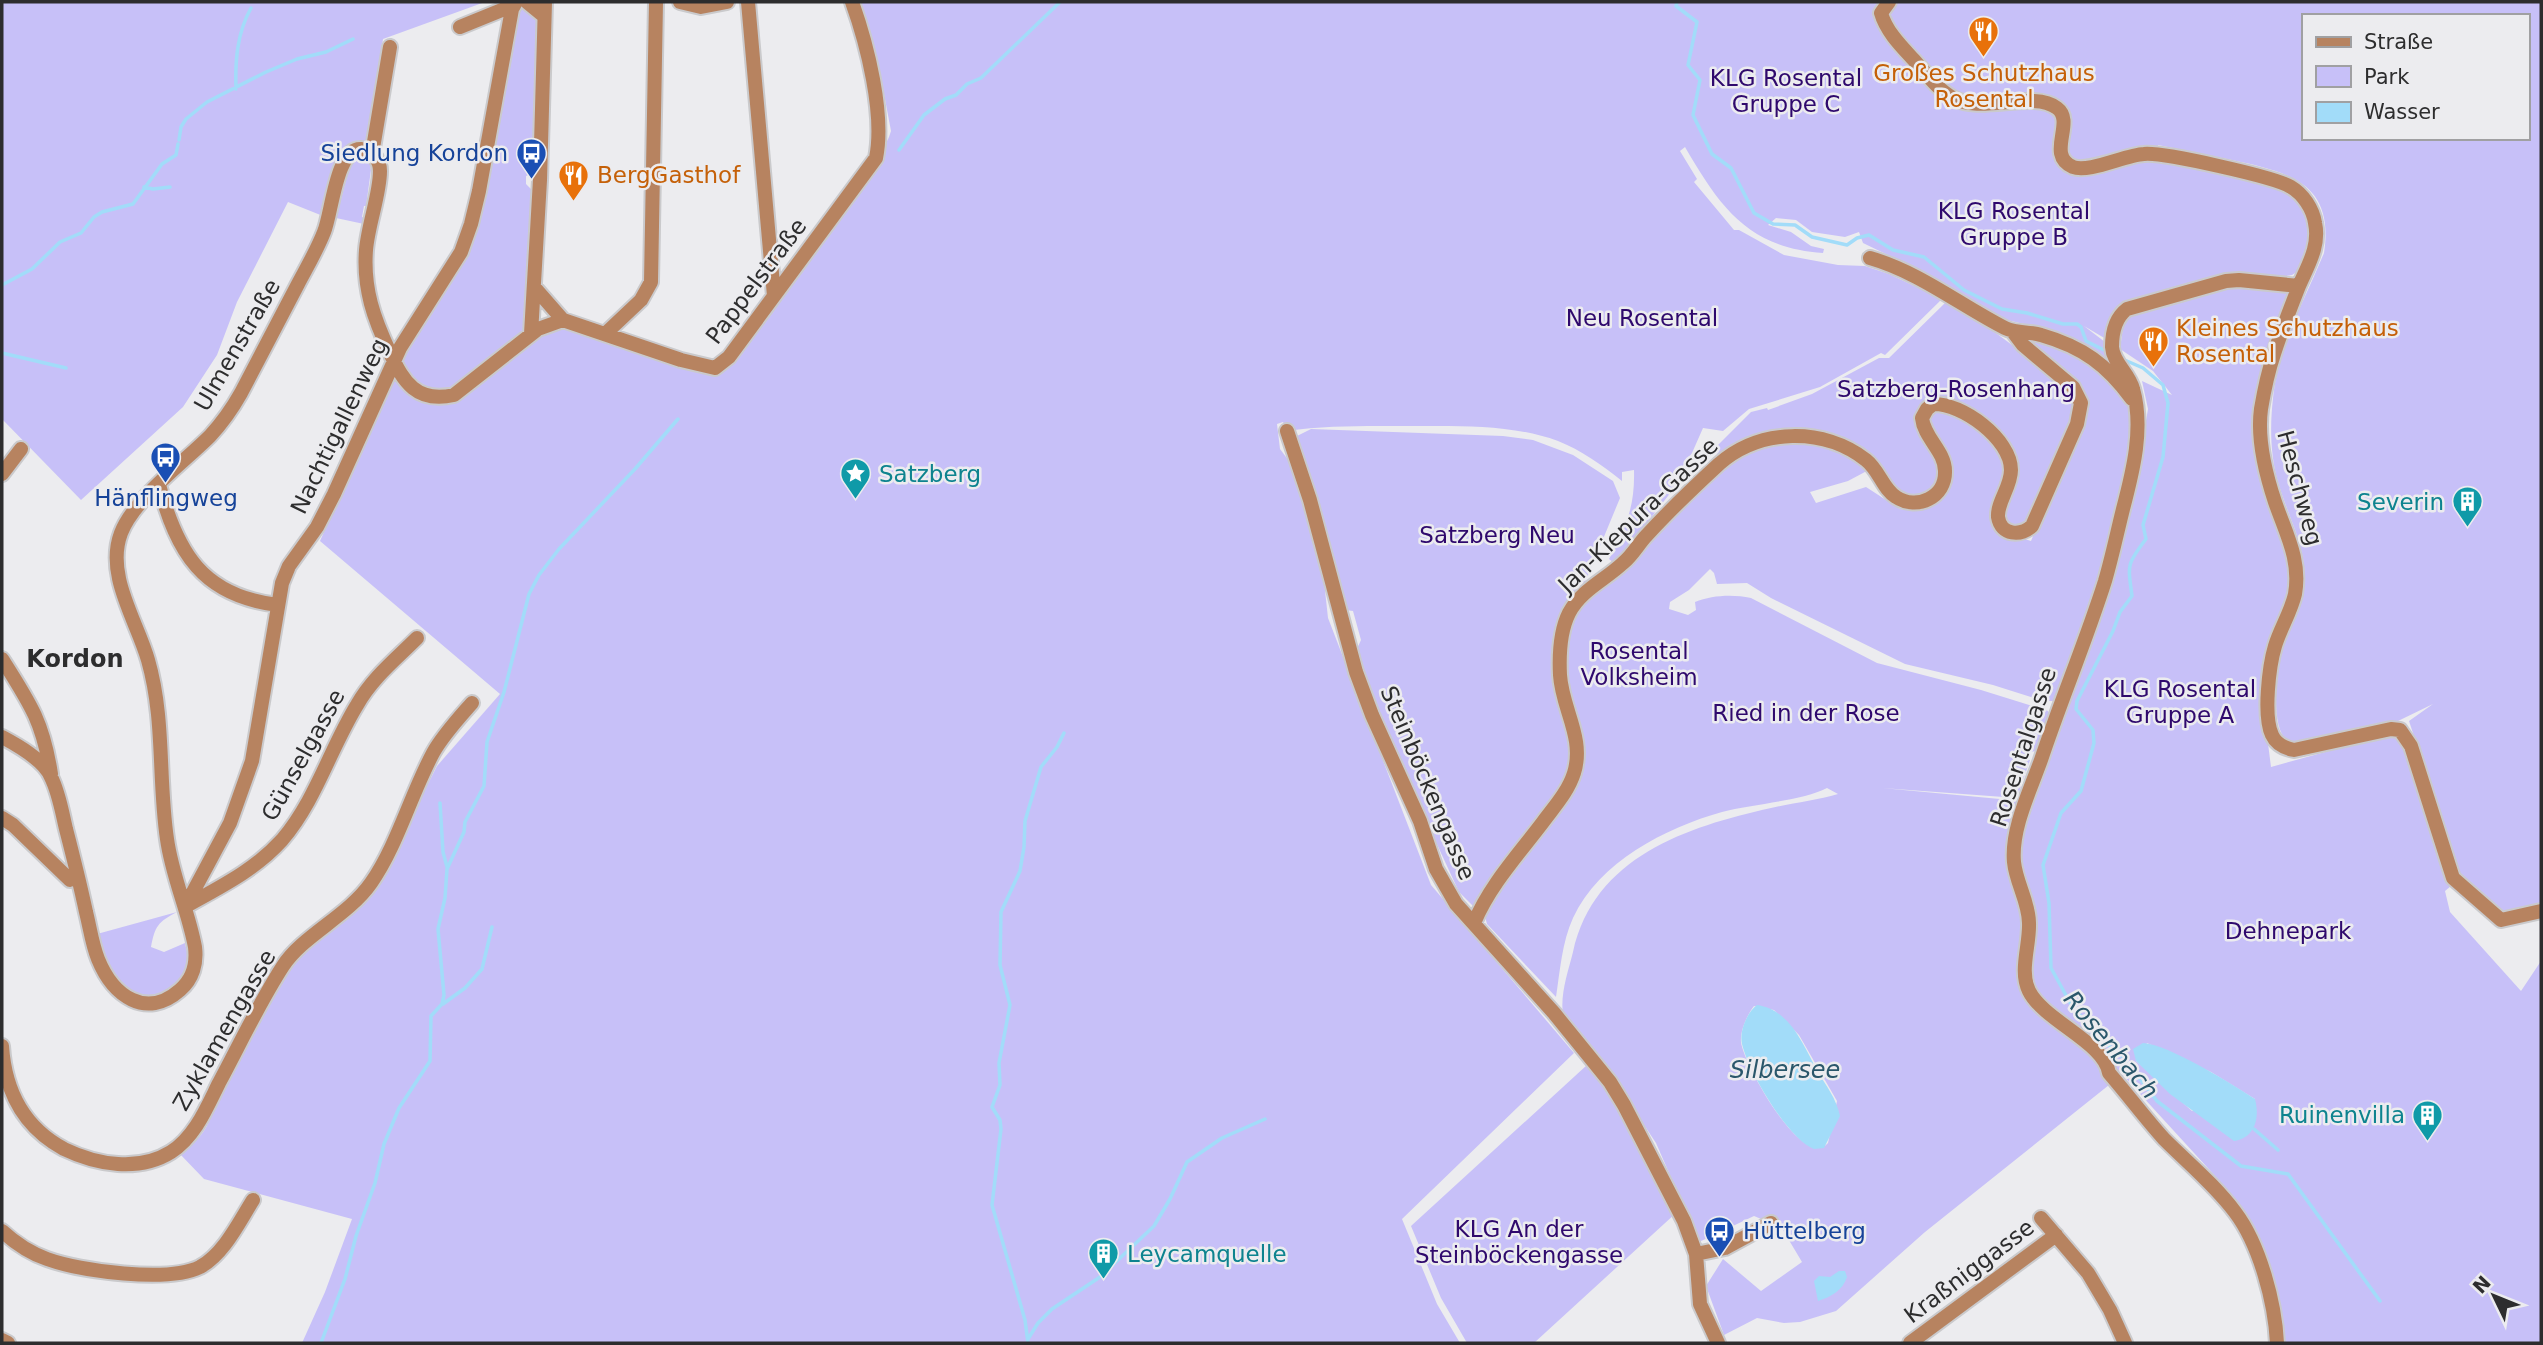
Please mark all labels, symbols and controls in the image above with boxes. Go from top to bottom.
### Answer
legend [2302,14,2529,140]
restaurant icon: Großes Schutzhaus Rosental [1967,15,2001,59]
text: Straße [2364,30,2433,54]
place label: Großes Schutzhaus Rosental [1873,60,2095,112]
park label: KLG Rosental Gruppe C [1710,65,1862,117]
text: Park [2364,65,2410,89]
text: Wasser [2364,100,2440,124]
bus stop icon: Siedlung Kordon [514,136,548,180]
place label: Siedlung Kordon [320,140,508,166]
restaurant icon: BergGasthof [557,158,591,202]
place label: BergGasthof [597,162,741,188]
park label: KLG Rosental Gruppe B [1938,198,2090,250]
street label: Pappelstraße [701,213,811,349]
street label: Ulmenstraße [189,275,285,415]
park label: Neu Rosental [1566,305,1718,331]
place label: Kleines Schutzhaus Rosental [2176,315,2399,367]
restaurant icon: Kleines Schutzhaus Rosental [2136,324,2170,368]
street label: Nachtigallenweg [285,334,393,518]
park label: Satzberg-Rosenhang [1837,376,2075,402]
street label: Heschweg [2272,428,2328,548]
street label: Jan-Kiepura-Gasse [1552,432,1723,599]
bus stop icon: Hänflingweg [149,440,183,484]
place icon: Satzberg [839,457,873,501]
place label: Satzberg [879,461,981,487]
place label: Hänflingweg [94,485,238,511]
building icon: Severin [2450,485,2484,529]
place label: Severin [2357,489,2444,515]
park label: Satzberg Neu [1419,522,1575,548]
park label: Rosental Volksheim [1580,638,1698,690]
district label: Kordon [26,645,124,673]
street label: Rosentalgasse [1985,664,2061,830]
park label: KLG Rosental Gruppe A [2104,676,2256,728]
street label: Steinböckengasse [1375,682,1481,884]
street label: Günselgasse [256,685,350,825]
park label: Ried in der Rose [1712,700,1900,726]
park label: Dehnepark [2225,918,2352,944]
street label: Zyklamengasse [167,945,281,1115]
water label: Rosenbach [2058,985,2164,1105]
water label: Silbersee [1730,1056,1840,1084]
building icon: Ruinenvilla [2411,1098,2445,1142]
place label: Ruinenvilla [2279,1102,2405,1128]
bus stop icon: Hüttelberg [1703,1214,1737,1258]
street label: Kraßniggasse [1899,1214,2039,1328]
park label: KLG An der Steinböckengasse [1415,1216,1623,1268]
place label: Hüttelberg [1743,1218,1866,1244]
building icon: Leycamquelle [1087,1237,1121,1281]
place label: Leycamquelle [1127,1241,1287,1267]
north arrow [2459,1261,2529,1331]
text: N [2468,1271,2495,1298]

